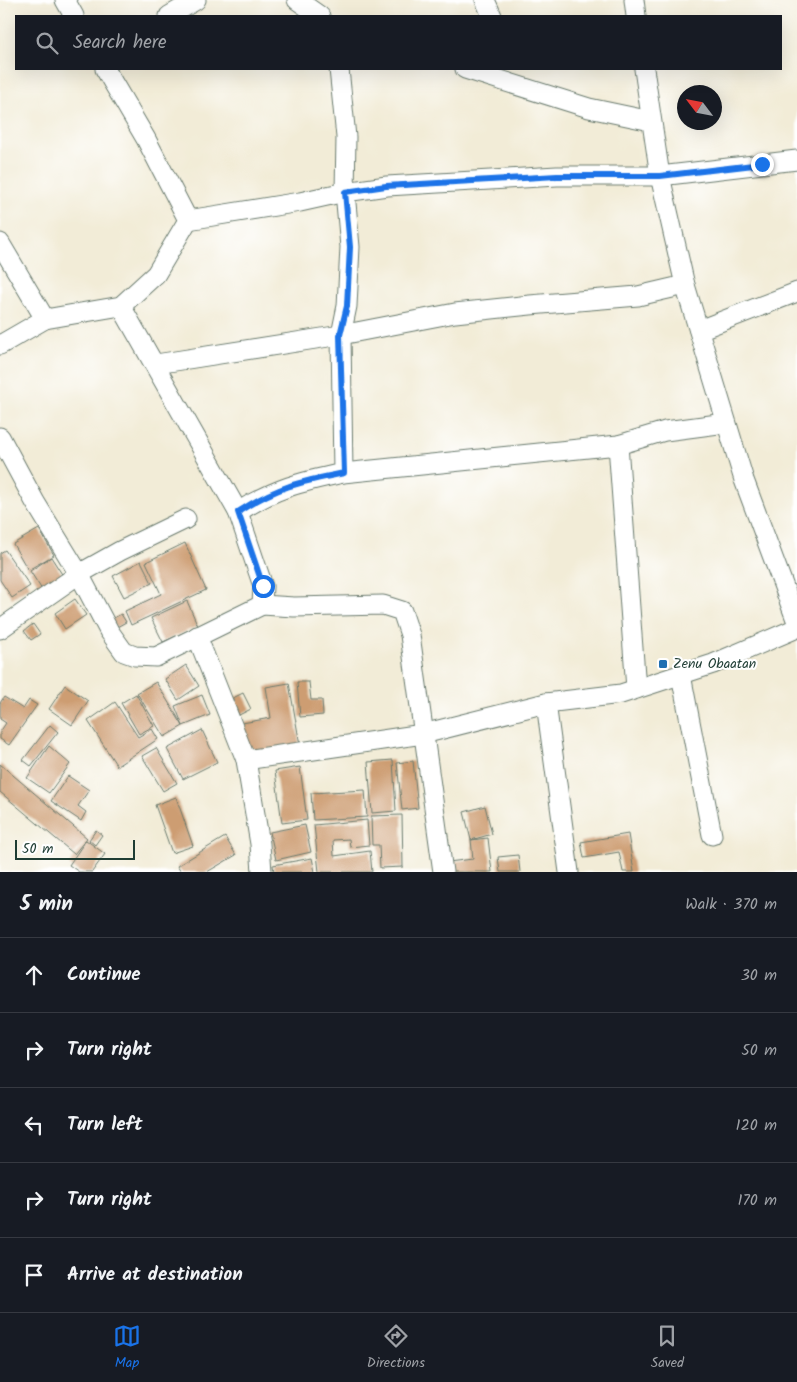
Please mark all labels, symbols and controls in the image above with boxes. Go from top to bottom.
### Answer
search box [15,15,782,70]
text: Search here [73,28,167,58]
icon: search [33,29,61,57]
north arrow [677,85,722,130]
route end [751,153,774,176]
route start [252,575,275,598]
place label: Zenu Obaatan [673,653,756,675]
marker: Zenu Obaatan [657,658,669,670]
scale bar [15,837,135,860]
text: 50 m [22,838,53,860]
text: 5 min [20,888,73,921]
text: Walk · 370 m [685,892,777,917]
text: Continue [67,960,140,990]
icon: ahead [20,961,48,989]
text: 30 m [741,963,777,988]
text: Turn right [67,1035,152,1065]
icon: right [20,1036,48,1064]
text: 50 m [741,1038,777,1063]
text: Turn left [67,1110,142,1140]
icon: left [20,1111,48,1139]
text: 120 m [736,1113,777,1138]
text: Turn right [67,1185,152,1215]
icon: right [20,1186,48,1214]
text: 170 m [737,1188,777,1213]
text: Arrive at destination [67,1260,243,1290]
icon: arrive [20,1261,48,1289]
tab: Map [113,1322,141,1374]
tab: Directions [367,1322,425,1374]
tab: Saved [651,1322,684,1374]

